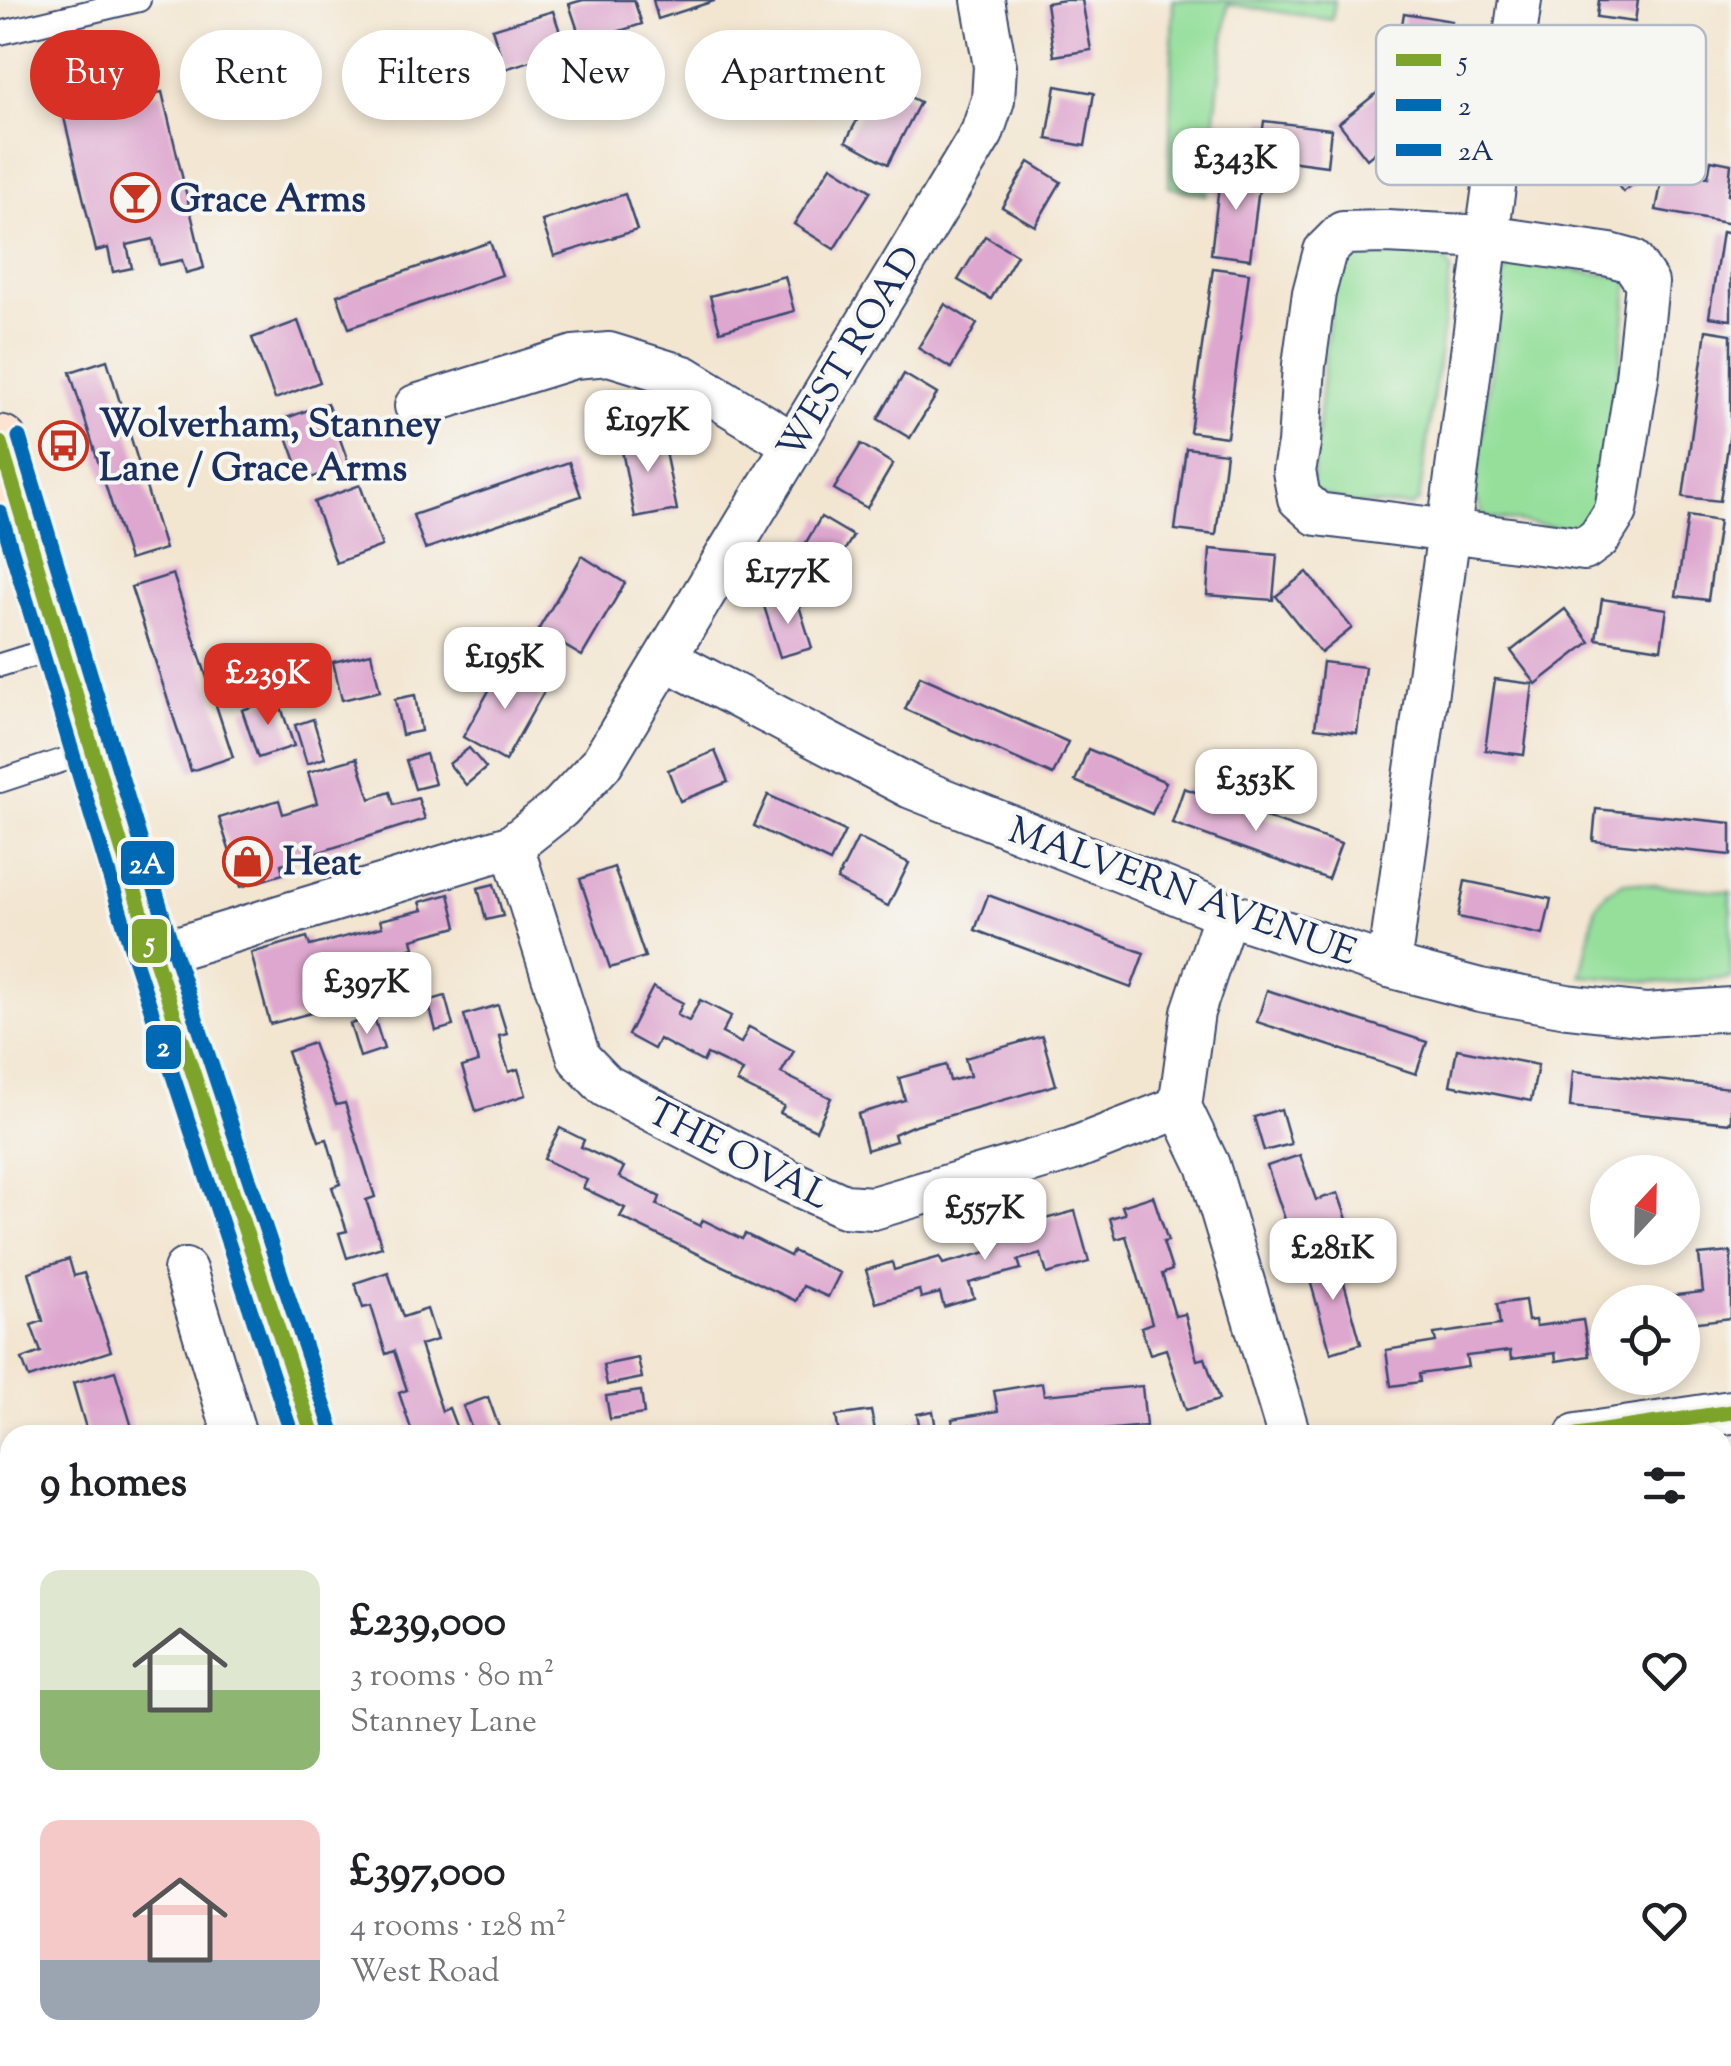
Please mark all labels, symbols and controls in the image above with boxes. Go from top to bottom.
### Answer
legend [1376,25,1706,185]
chip: Buy [30,30,160,120]
chip: Rent [180,30,322,120]
chip: Filters [342,30,506,120]
chip: New [526,30,665,120]
chip: Apartment [685,30,921,120]
text: 5 [1456,43,1468,83]
text: 2 [1458,88,1471,128]
pin: £343K [1166,128,1306,213]
text: 2A [1458,133,1494,173]
text: £343K [1195,137,1277,183]
bar icon: Grace Arms [109,172,161,224]
place label: Grace Arms [170,175,366,229]
street label: WEST ROAD [766,237,936,471]
pin: £197K [578,390,718,475]
text: £197K [606,399,690,445]
place label: Wolverham, Stanney Lane / Grace Arms [99,400,442,498]
bus stop icon: Wolverham, Stanney Lane / Grace Arms [38,419,90,471]
pin: £177K [718,542,858,627]
text: £177K [746,551,830,597]
pin: £195K [435,627,575,712]
text: £195K [466,636,544,682]
pin: £239K [198,643,338,728]
text: £239K [226,652,310,698]
pin: £353K [1186,749,1326,834]
text: £353K [1217,758,1295,804]
street label: MALVERN AVENUE [1000,806,1363,982]
shop icon: Heat [222,835,274,887]
place label: Heat [283,838,361,892]
line badge: 2A [119,839,176,887]
text: 2A [129,846,165,886]
line badge: 5 [130,917,169,965]
text: 5 [143,924,155,964]
pin: £397K [297,952,437,1037]
text: £397K [324,961,410,1007]
line badge: 2 [144,1023,183,1071]
text: 2 [156,1029,170,1069]
street label: THE OVAL [637,1087,838,1226]
north arrow [1590,1155,1700,1265]
map controls [1590,1155,1700,1395]
pin: £557K [915,1178,1055,1263]
text: £557K [945,1187,1025,1233]
pin: £281K [1263,1218,1403,1303]
text: £281K [1292,1227,1374,1273]
button: locate [1590,1285,1700,1395]
text: 9 homes [40,1455,187,1515]
icon: filters [1637,1458,1692,1513]
text: £239,000 [350,1594,506,1654]
icon: home [120,1610,240,1730]
icon: heart [1637,1643,1692,1698]
text: 3 rooms · 80 m² [350,1654,554,1700]
text: Stanney Lane [350,1700,537,1746]
text: £397,000 [350,1844,505,1904]
icon: home [120,1860,240,1980]
icon: heart [1637,1893,1692,1948]
text: 4 rooms · 128 m² [350,1904,567,1950]
text: West Road [350,1950,500,1996]

